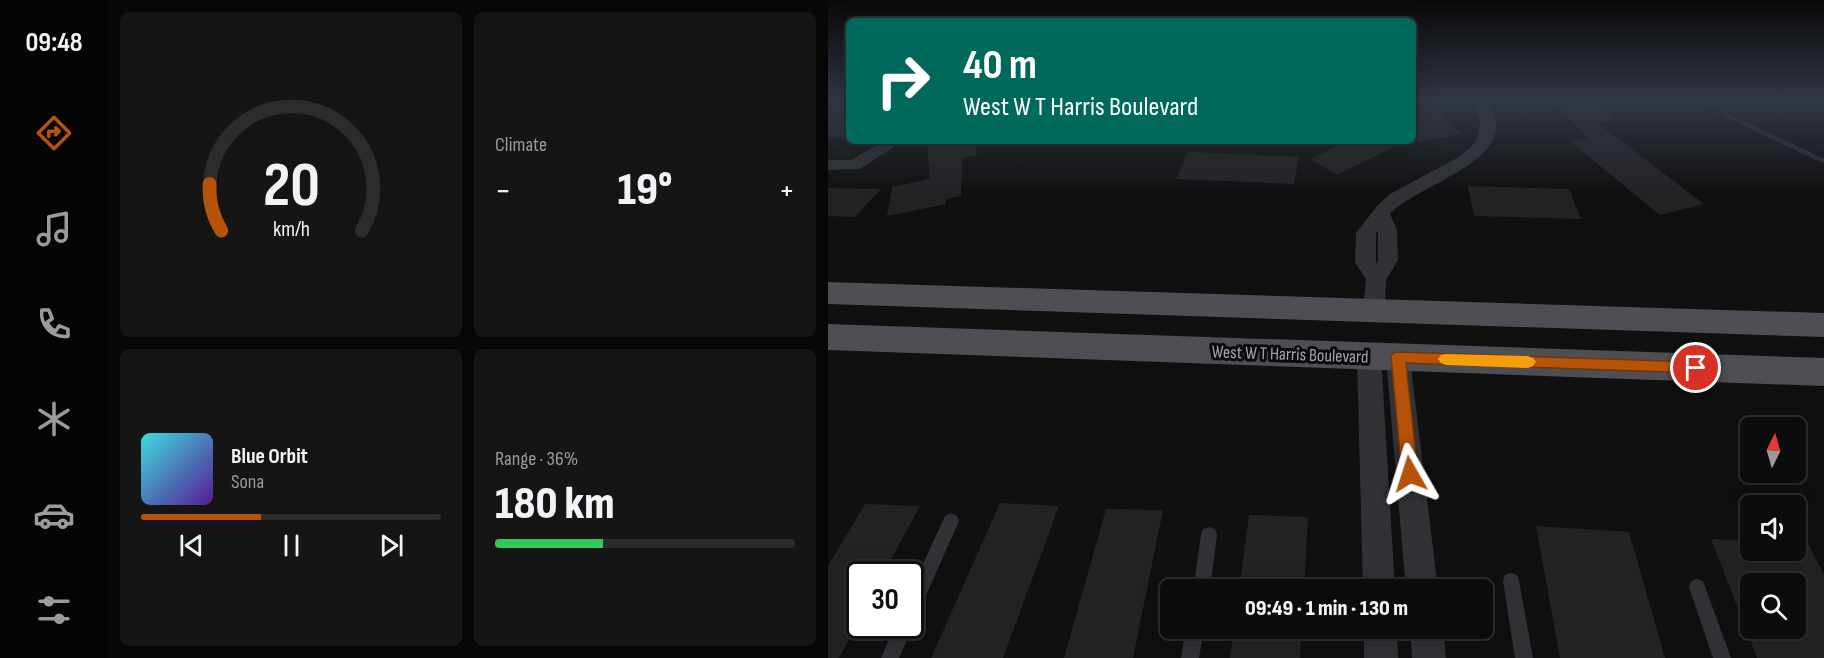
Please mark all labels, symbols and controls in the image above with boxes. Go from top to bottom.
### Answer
text: 09:48 [25,27,83,59]
text: 40 m [963,40,1037,91]
icon: right [864,42,942,120]
text: West W T Harris Boulevard [963,91,1198,123]
icon: directions [33,112,75,154]
text: Climate [495,133,547,157]
text: 20 [262,149,320,224]
text: 19° [618,163,672,218]
text: − [495,171,511,211]
text: + [779,171,795,211]
icon: music [33,208,75,250]
text: km/h [272,218,310,243]
icon: phone [33,303,75,345]
street label: West W T Harris Boulevard [1211,341,1369,368]
pin [1670,342,1721,393]
icon: arrive [1679,351,1712,384]
icon: climate [33,398,75,440]
north arrow [1740,417,1806,483]
map controls [1740,417,1806,639]
position arrow [1378,442,1442,506]
text: Blue Orbit [231,443,308,470]
text: Range · 36% [495,447,578,471]
text: Sona [231,470,264,494]
text: 180 km [495,477,615,532]
icon: car [33,494,75,536]
button: sound [1740,495,1806,561]
icon: previous [175,529,208,562]
icon: pause [275,529,308,562]
icon: next [375,529,408,562]
speed limit sign: 30 [846,561,924,639]
button: search [1740,573,1806,639]
icon: filters [33,589,75,631]
text: 09:49 · 1 min · 130 m [1245,595,1408,622]

